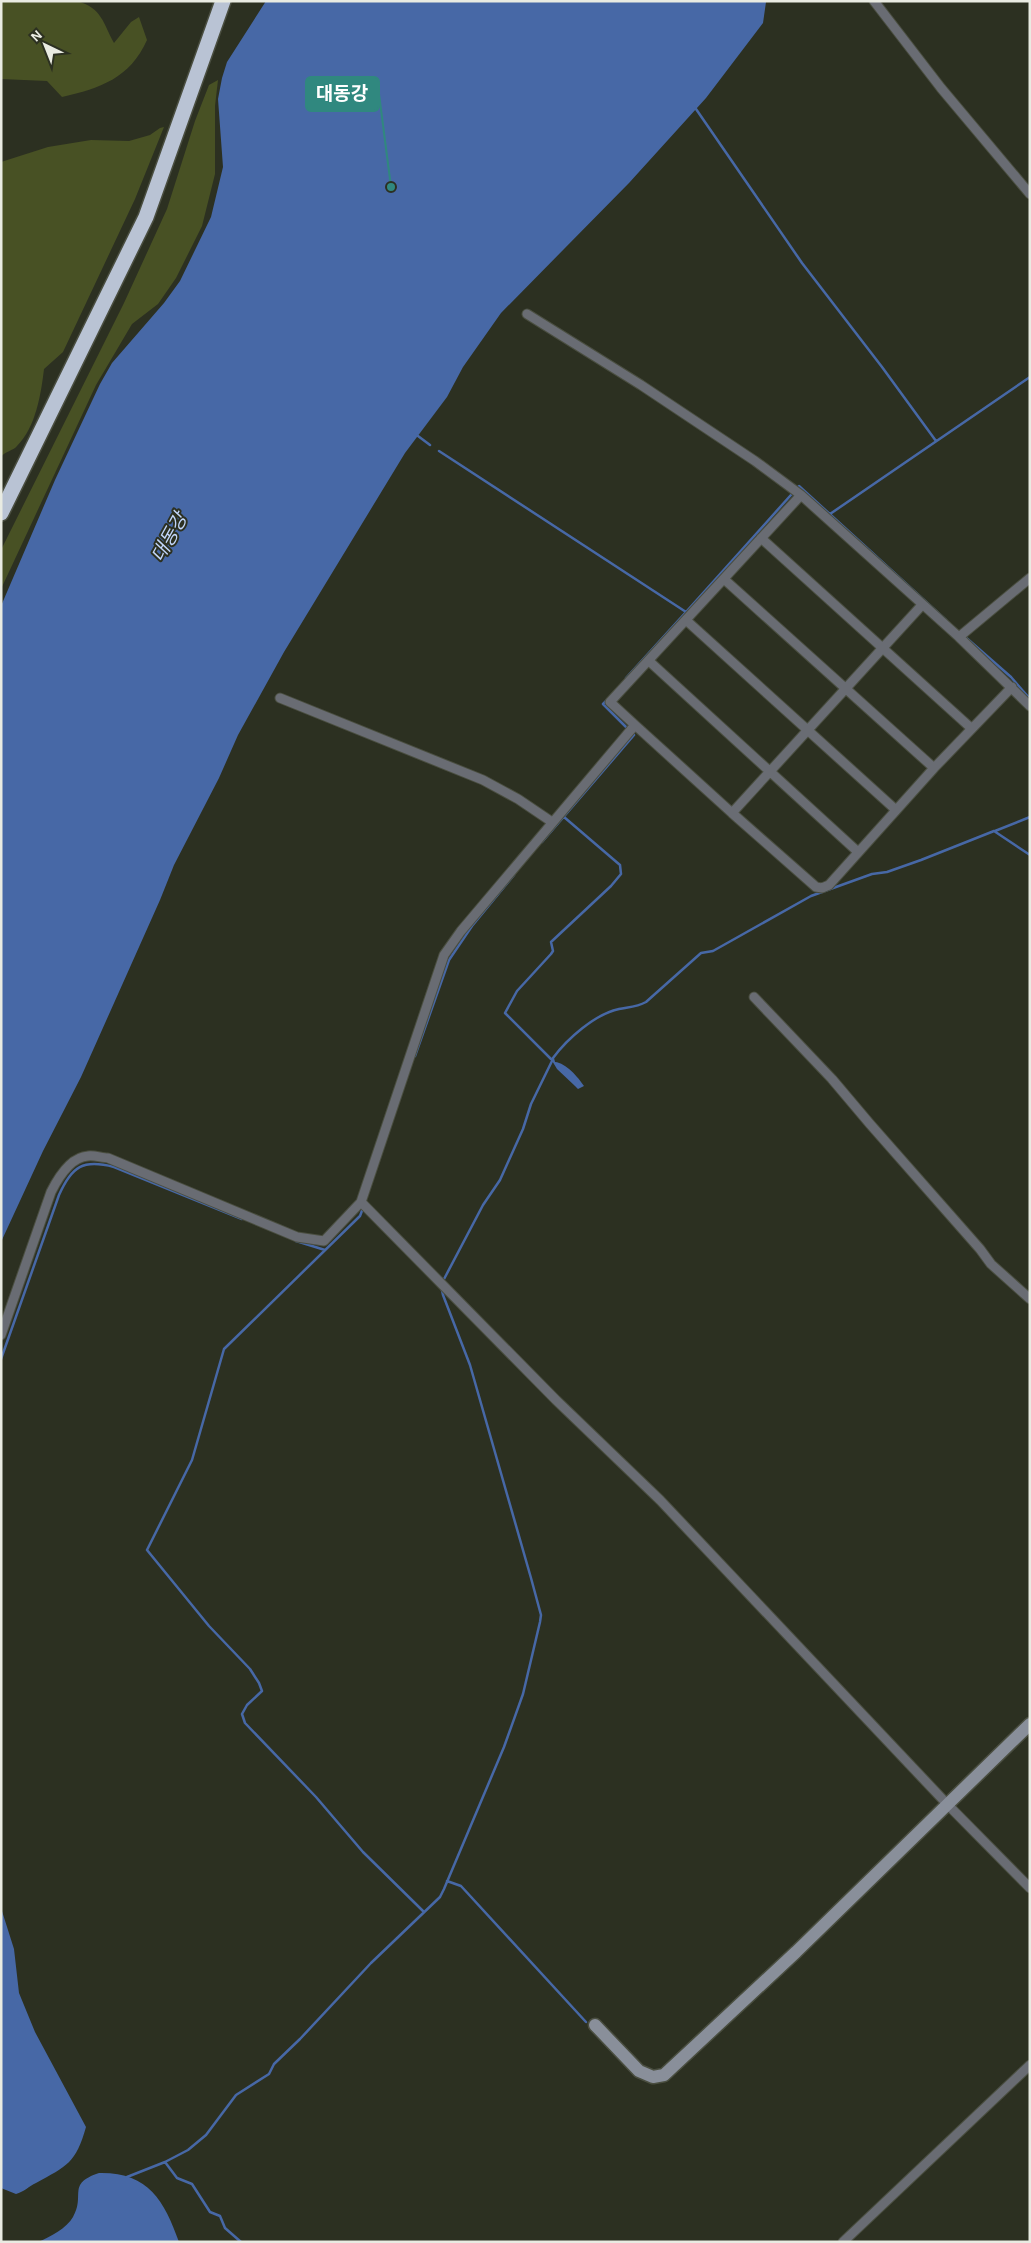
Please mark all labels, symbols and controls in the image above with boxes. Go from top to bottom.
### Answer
north arrow [20,20,70,70]
text: N [28,28,45,45]
callout: 대동강 [306,77,379,111]
text: 대동강 [316,84,368,104]
water label: 대동강 [148,508,192,566]

